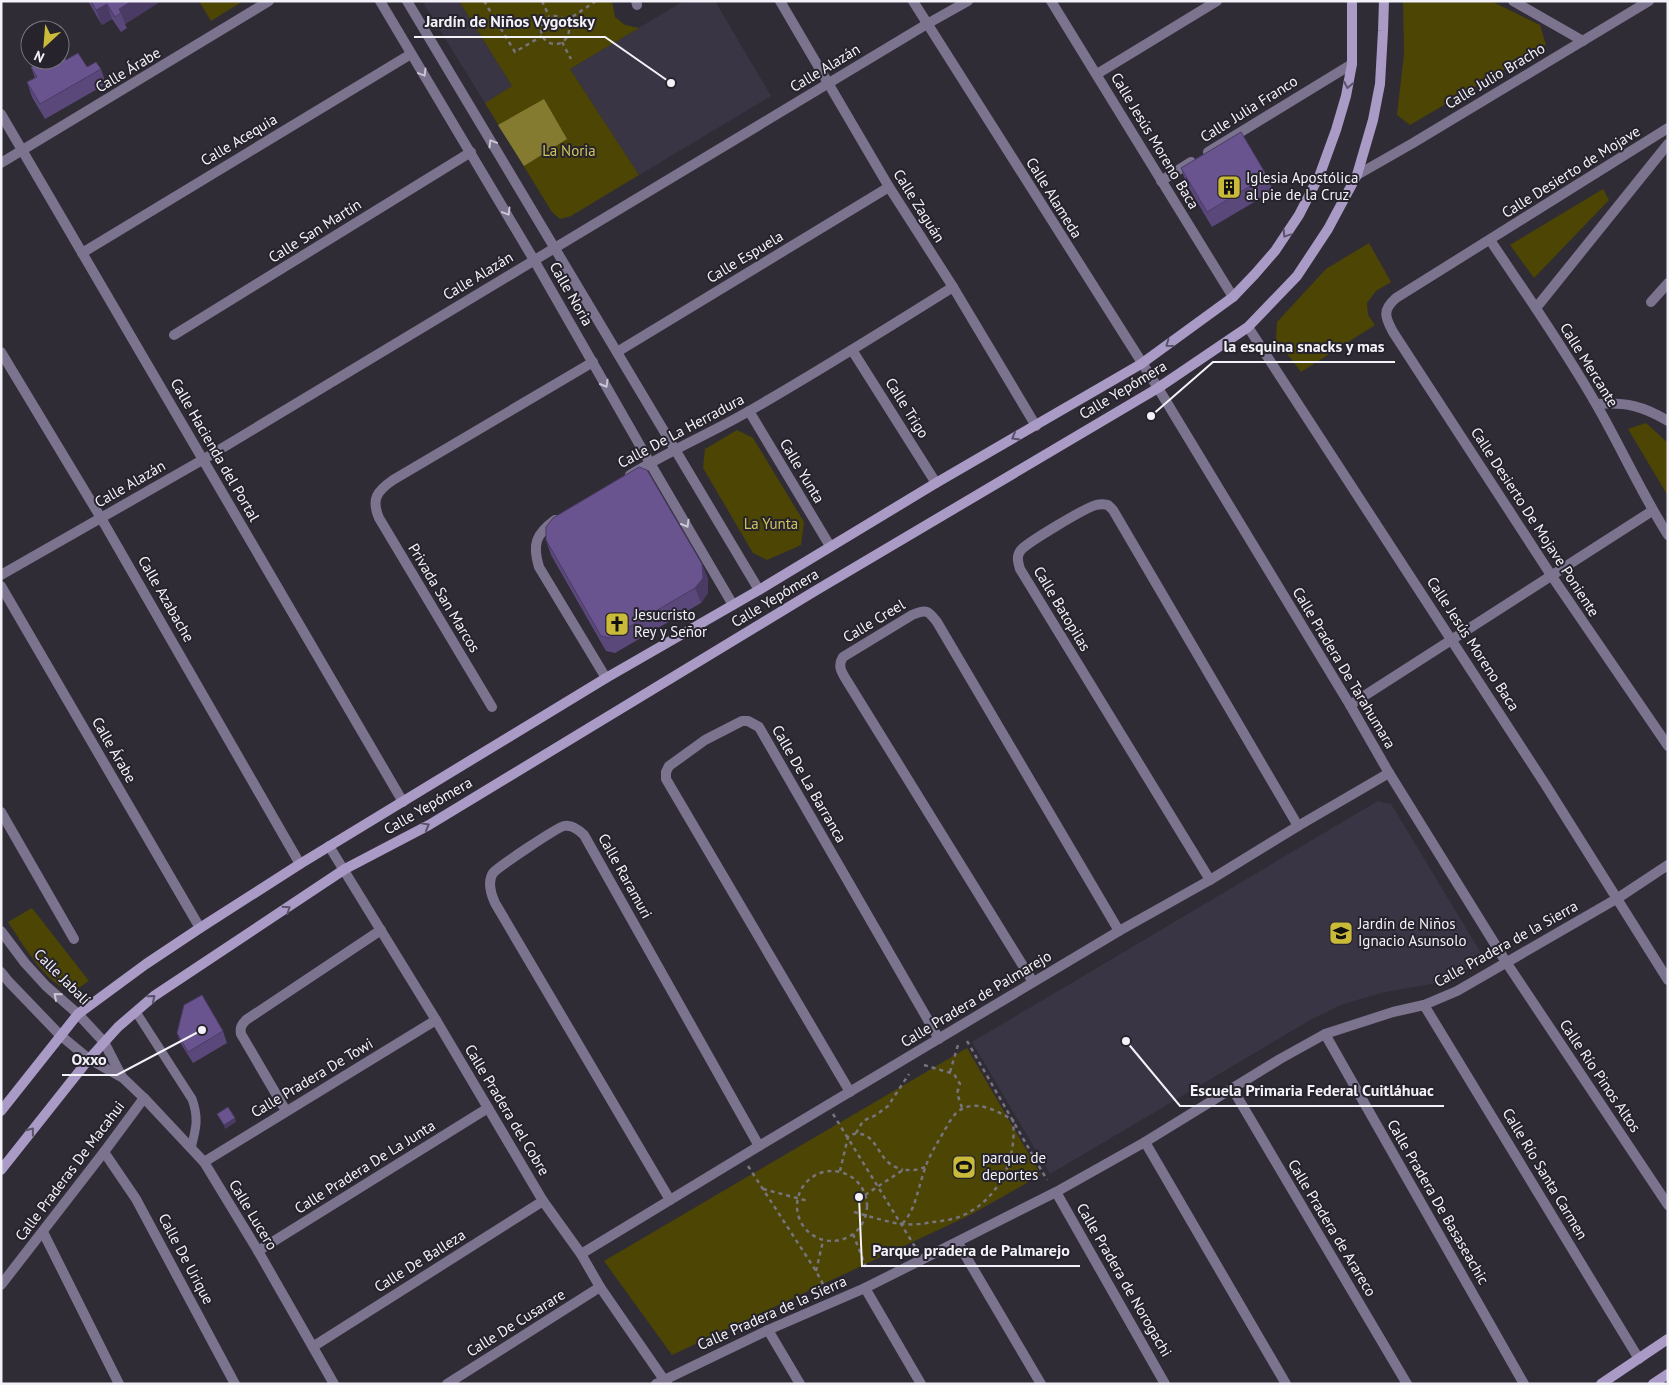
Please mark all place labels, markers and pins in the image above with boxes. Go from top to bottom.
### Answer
callout: Jardín de Niños Vygotsky [414,6,605,37]
place label: Iglesia Apostólica al pie de la Cruz [1246,168,1359,204]
building icon: Iglesia Apostólica al pie de la Cruz [1216,174,1242,200]
callout: la esquina snacks y mas [1213,331,1395,362]
place label: Jesucristo Rey y Señor [633,605,707,641]
church icon: Jesucristo Rey y Señor [604,611,630,637]
place label: Jardín de Niños Ignacio Asunsolo [1357,914,1467,950]
school or university icon: Jardín de Niños Ignacio Asunsolo [1328,920,1354,946]
callout: Oxxo [62,1044,117,1075]
callout: Escuela Primaria Federal Cuitláhuac [1180,1075,1444,1106]
place label: parque de deportes [982,1148,1046,1184]
sports icon: parque de deportes [951,1154,977,1180]
callout: Parque pradera de Palmarejo [862,1235,1080,1266]

